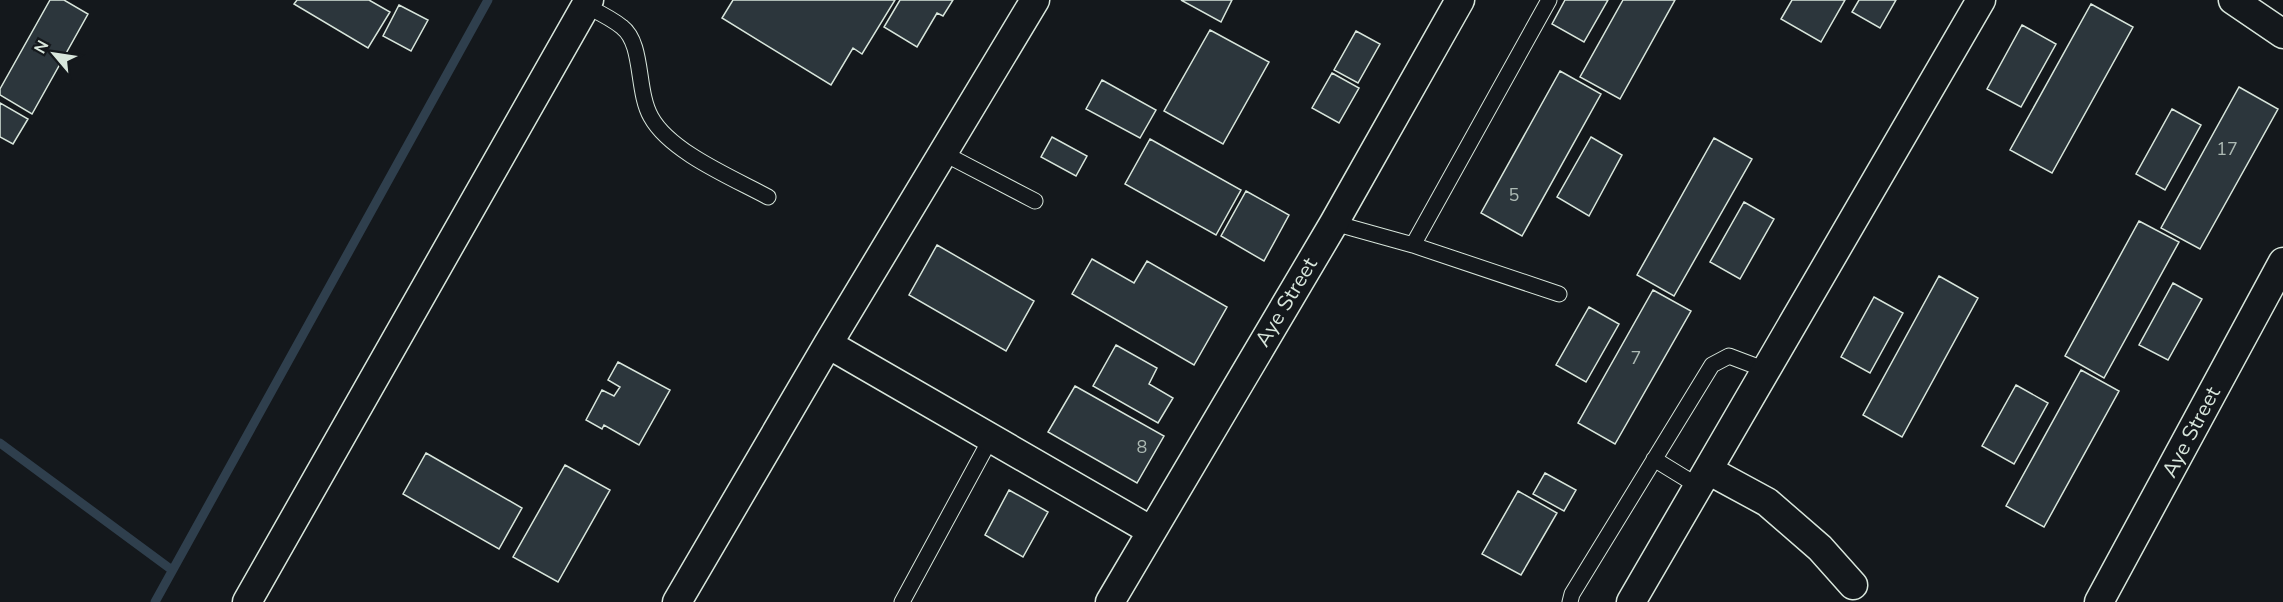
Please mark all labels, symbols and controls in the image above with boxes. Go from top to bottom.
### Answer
north arrow [24,24,84,84]
text: N [29,37,54,58]
house number: 17 [2216,137,2238,161]
house number: 5 [1509,183,1519,207]
street label: Aye Street [1248,252,1324,352]
house number: 7 [1631,346,1641,370]
street label: Aye Street [2155,381,2227,482]
house number: 8 [1137,435,1147,459]

